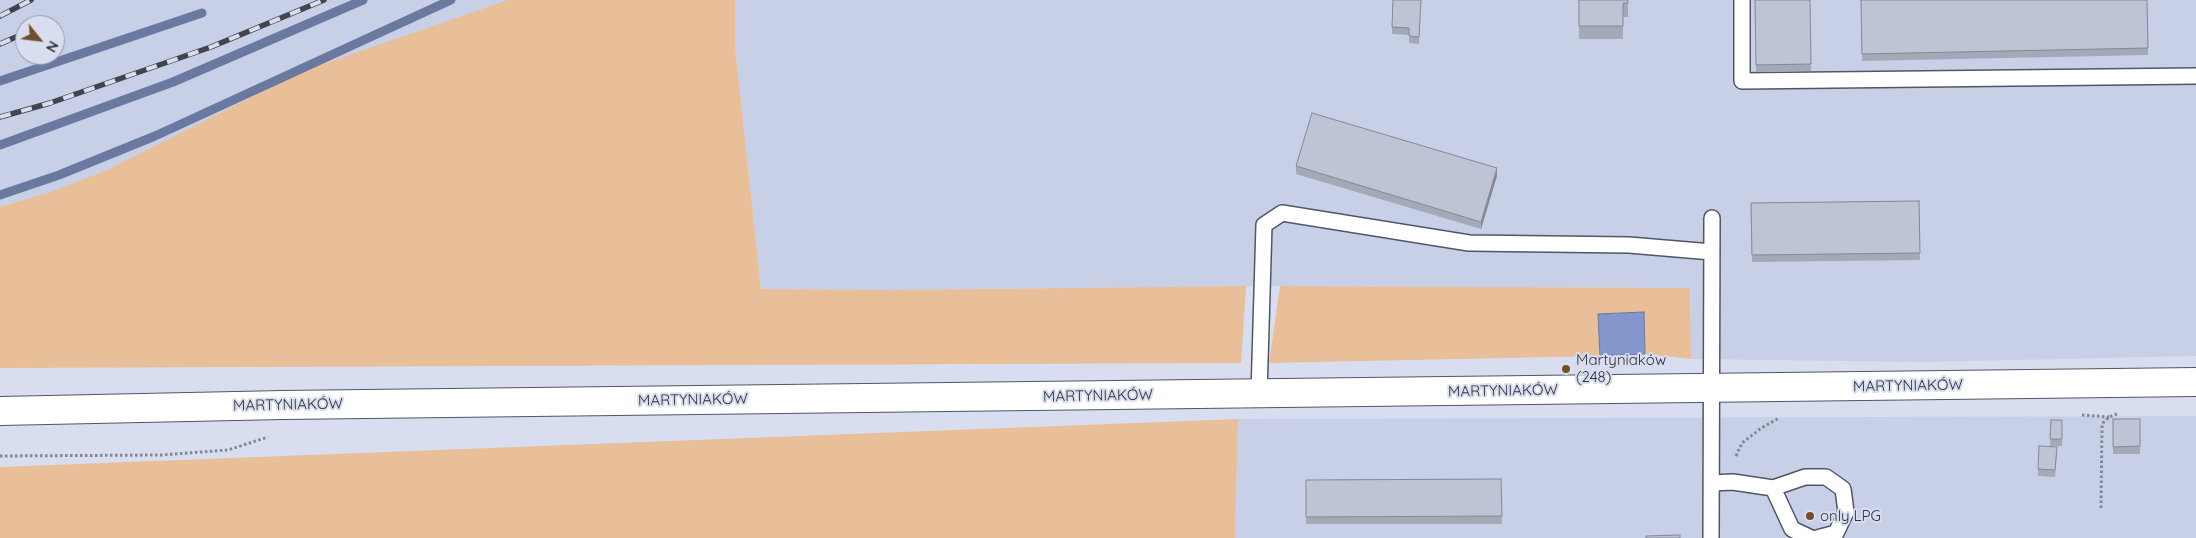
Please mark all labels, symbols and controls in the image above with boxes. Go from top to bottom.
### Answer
north arrow [15,15,65,65]
text: N [42,38,63,56]
place label: Martyniaków (248) [1576,351,1666,386]
marker: Martyniaków (248) [1560,363,1572,375]
street label: MARTYNIAKÓW [1853,376,1963,396]
street label: MARTYNIAKÓW [1448,381,1558,401]
street label: MARTYNIAKÓW [1043,386,1153,406]
street label: MARTYNIAKÓW [638,390,748,410]
street label: MARTYNIAKÓW [233,395,343,415]
place label: only LPG [1820,507,1881,525]
marker: only LPG [1804,510,1816,522]

